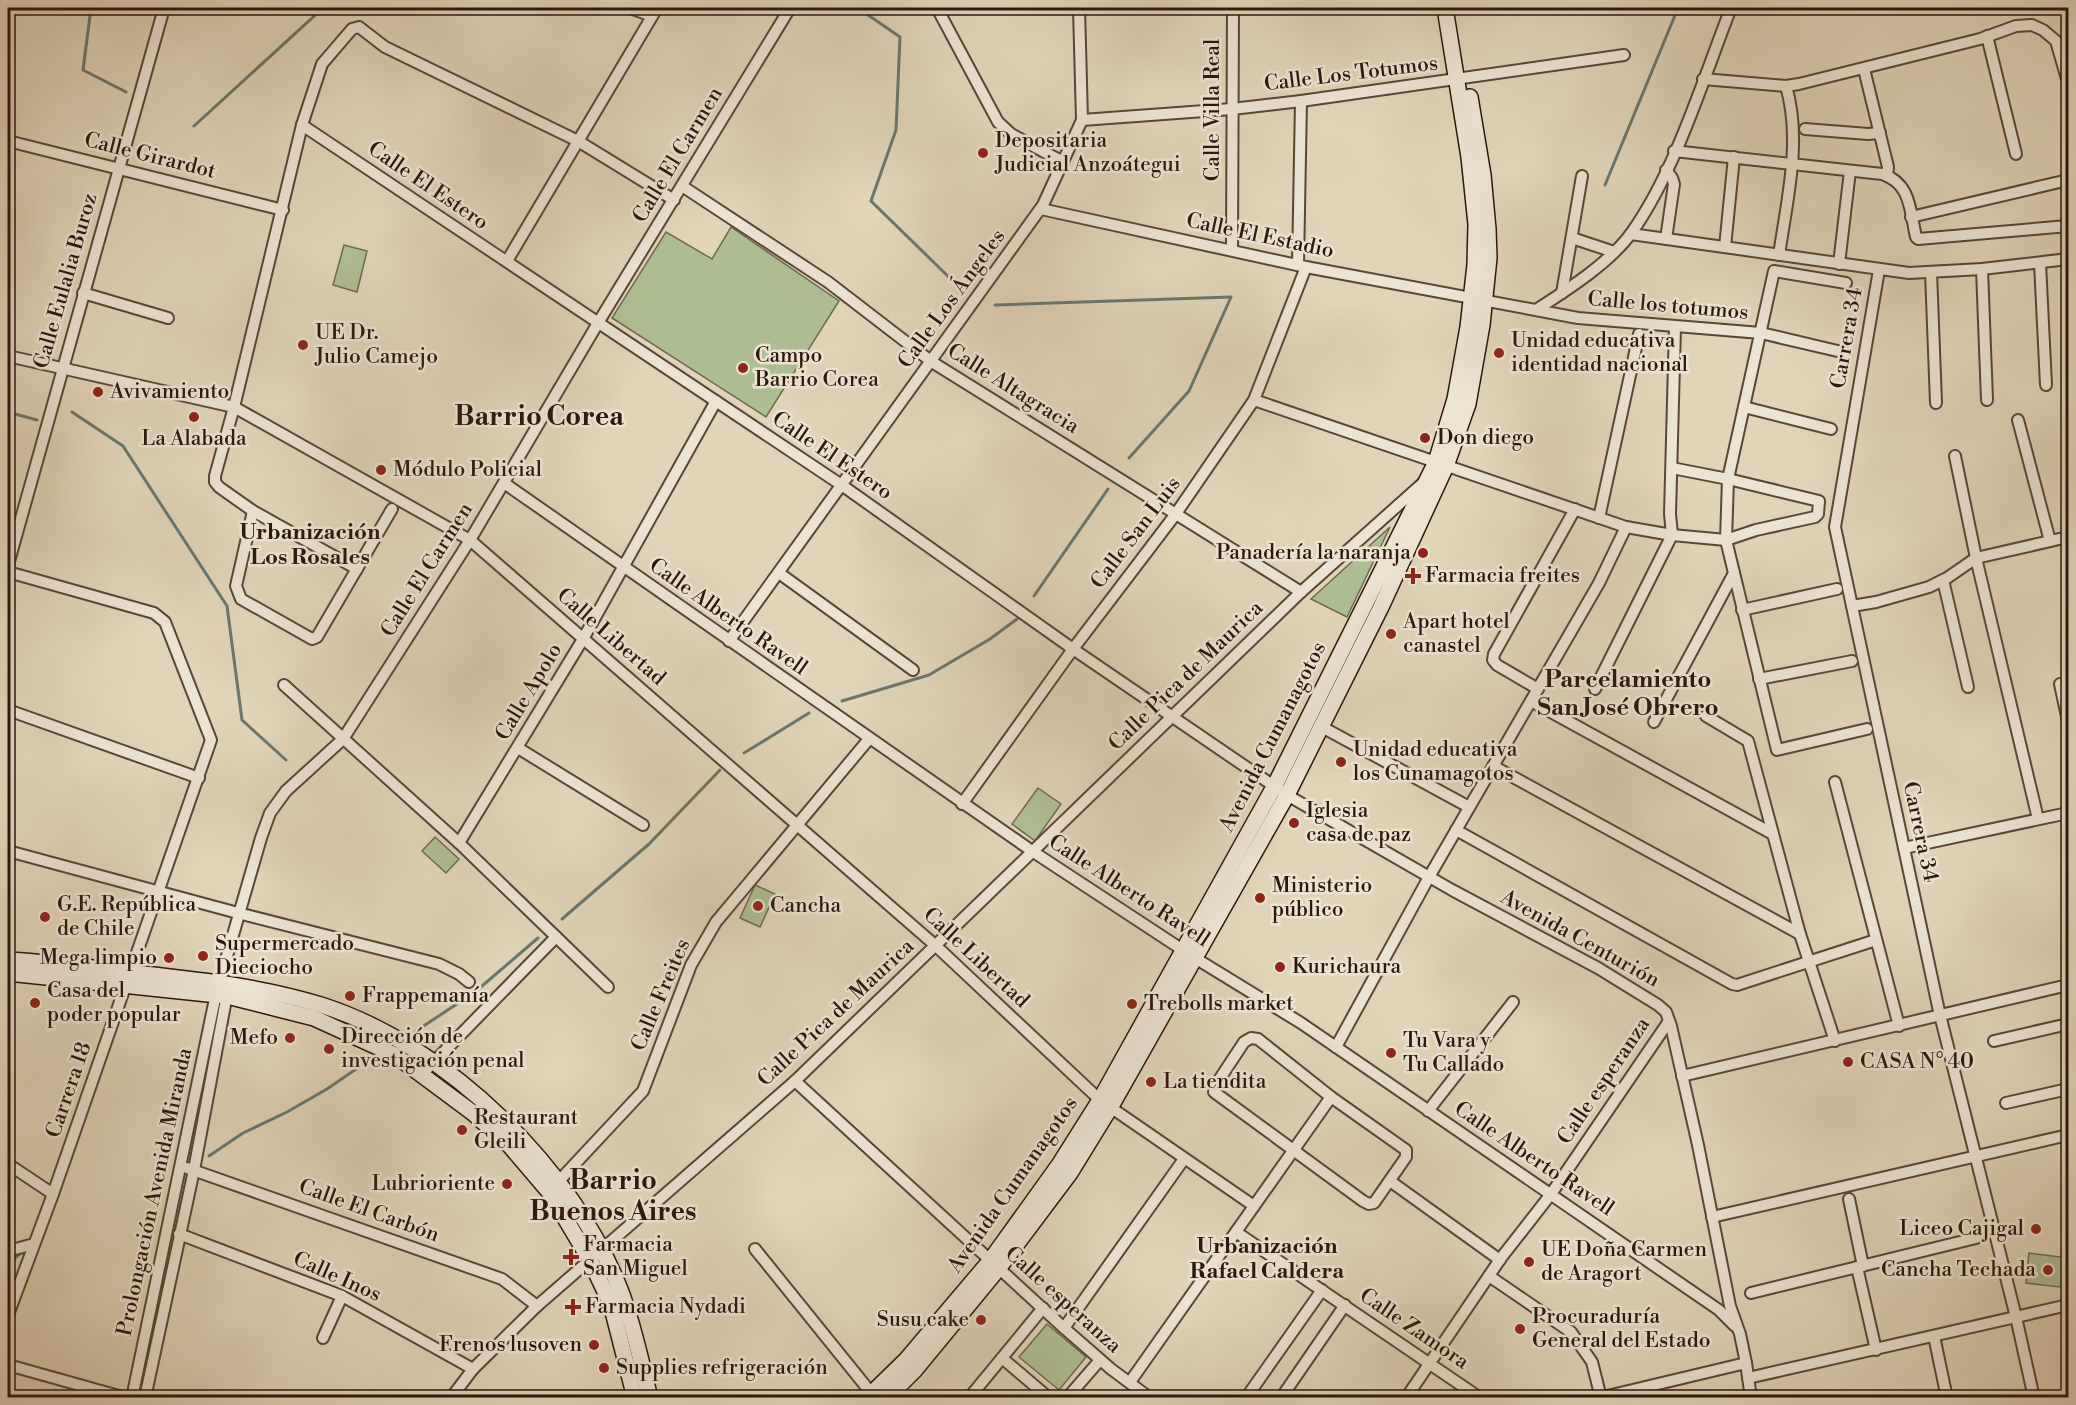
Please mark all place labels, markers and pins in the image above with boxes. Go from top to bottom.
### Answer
place label: Depositaria Judicial Anzoátegui [994,128,1181,178]
marker: Depositaria Judicial Anzoátegui [976,146,990,160]
place label: UE Dr. Julio Camejo [314,320,438,370]
place label: Unidad educativa identidad nacional [1511,328,1688,378]
marker: UE Dr. Julio Camejo [296,338,310,352]
place label: Campo Barrio Corea [754,343,879,393]
marker: Unidad educativa identidad nacional [1492,346,1506,360]
marker: Campo Barrio Corea [736,361,750,375]
place label: Avivamiento [109,379,229,405]
marker: Avivamiento [91,385,105,399]
marker: La Alabada [187,410,201,424]
place label: Don diego [1437,425,1534,451]
place label: La Alabada [141,426,247,452]
marker: Don diego [1418,431,1432,445]
place label: Módulo Policial [393,457,542,483]
marker: Módulo Policial [374,463,388,477]
place label: Panadería la naranja [1216,540,1411,566]
marker: Panadería la naranja [1416,546,1430,560]
place label: Farmacia freites [1425,563,1580,589]
marker: Farmacia freites [1406,569,1420,583]
place label: Apart hotel canastel [1402,609,1510,659]
marker: Apart hotel canastel [1384,627,1398,641]
place label: Unidad educativa los Cunamagotos [1353,737,1518,787]
marker: Unidad educativa los Cunamagotos [1334,755,1348,769]
place label: Iglesia casa de paz [1306,798,1411,848]
marker: Iglesia casa de paz [1287,816,1301,830]
place label: Ministerio público [1272,873,1372,923]
marker: Ministerio público [1253,891,1267,905]
place label: G.E. República de Chile [57,892,197,942]
place label: Cancha [770,893,842,919]
marker: Cancha [751,899,765,913]
marker: G.E. República de Chile [38,910,52,924]
place label: Supermercado Dieciocho [215,931,354,981]
place label: Mega limpio [40,945,157,971]
marker: Supermercado Dieciocho [196,949,210,963]
marker: Mega limpio [162,951,176,965]
place label: Kurichaura [1292,954,1402,980]
marker: Kurichaura [1273,960,1287,974]
place label: Casa del poder popular [47,978,181,1028]
place label: Frappemanía [362,983,490,1009]
marker: Frappemanía [343,989,357,1003]
place label: Trebolls market [1144,991,1294,1017]
marker: Casa del poder popular [28,996,42,1010]
marker: Trebolls market [1125,997,1139,1011]
place label: Dirección de investigación penal [341,1024,525,1074]
place label: Mefo [230,1025,278,1051]
place label: Tu Vara y Tu Callado [1403,1028,1504,1078]
marker: Mefo [283,1031,297,1045]
marker: Dirección de investigación penal [322,1042,336,1056]
marker: Tu Vara y Tu Callado [1384,1046,1398,1060]
place label: CASA N° 40 [1860,1049,1974,1075]
marker: CASA N° 40 [1841,1055,1855,1069]
place label: La tiendita [1163,1069,1267,1095]
marker: La tiendita [1144,1075,1158,1089]
place label: Restaurant Gleili [474,1105,579,1155]
marker: Restaurant Gleili [455,1123,469,1137]
place label: Lubrioriente [372,1171,495,1197]
marker: Lubrioriente [500,1177,514,1191]
place label: Liceo Cajigal [1899,1216,2024,1242]
marker: Liceo Cajigal [2029,1222,2043,1236]
place label: Farmacia San Miguel [583,1232,688,1282]
place label: UE Doña Carmen de Aragort [1541,1237,1707,1287]
marker: Farmacia San Miguel [564,1250,578,1264]
marker: UE Doña Carmen de Aragort [1522,1255,1536,1269]
place label: Cancha Techada [1881,1257,2036,1283]
marker: Cancha Techada [2041,1263,2055,1277]
place label: Farmacia Nydadi [585,1294,746,1320]
marker: Farmacia Nydadi [566,1300,580,1314]
place label: Procuraduría General del Estado [1532,1304,1710,1354]
place label: Susu cake [877,1307,969,1333]
marker: Susu cake [974,1313,988,1327]
marker: Procuraduría General del Estado [1513,1322,1527,1336]
place label: Frenos lusoven [439,1332,582,1358]
marker: Frenos lusoven [587,1338,601,1352]
place label: Supplies refrigeración [616,1355,828,1381]
marker: Supplies refrigeración [597,1361,611,1375]

